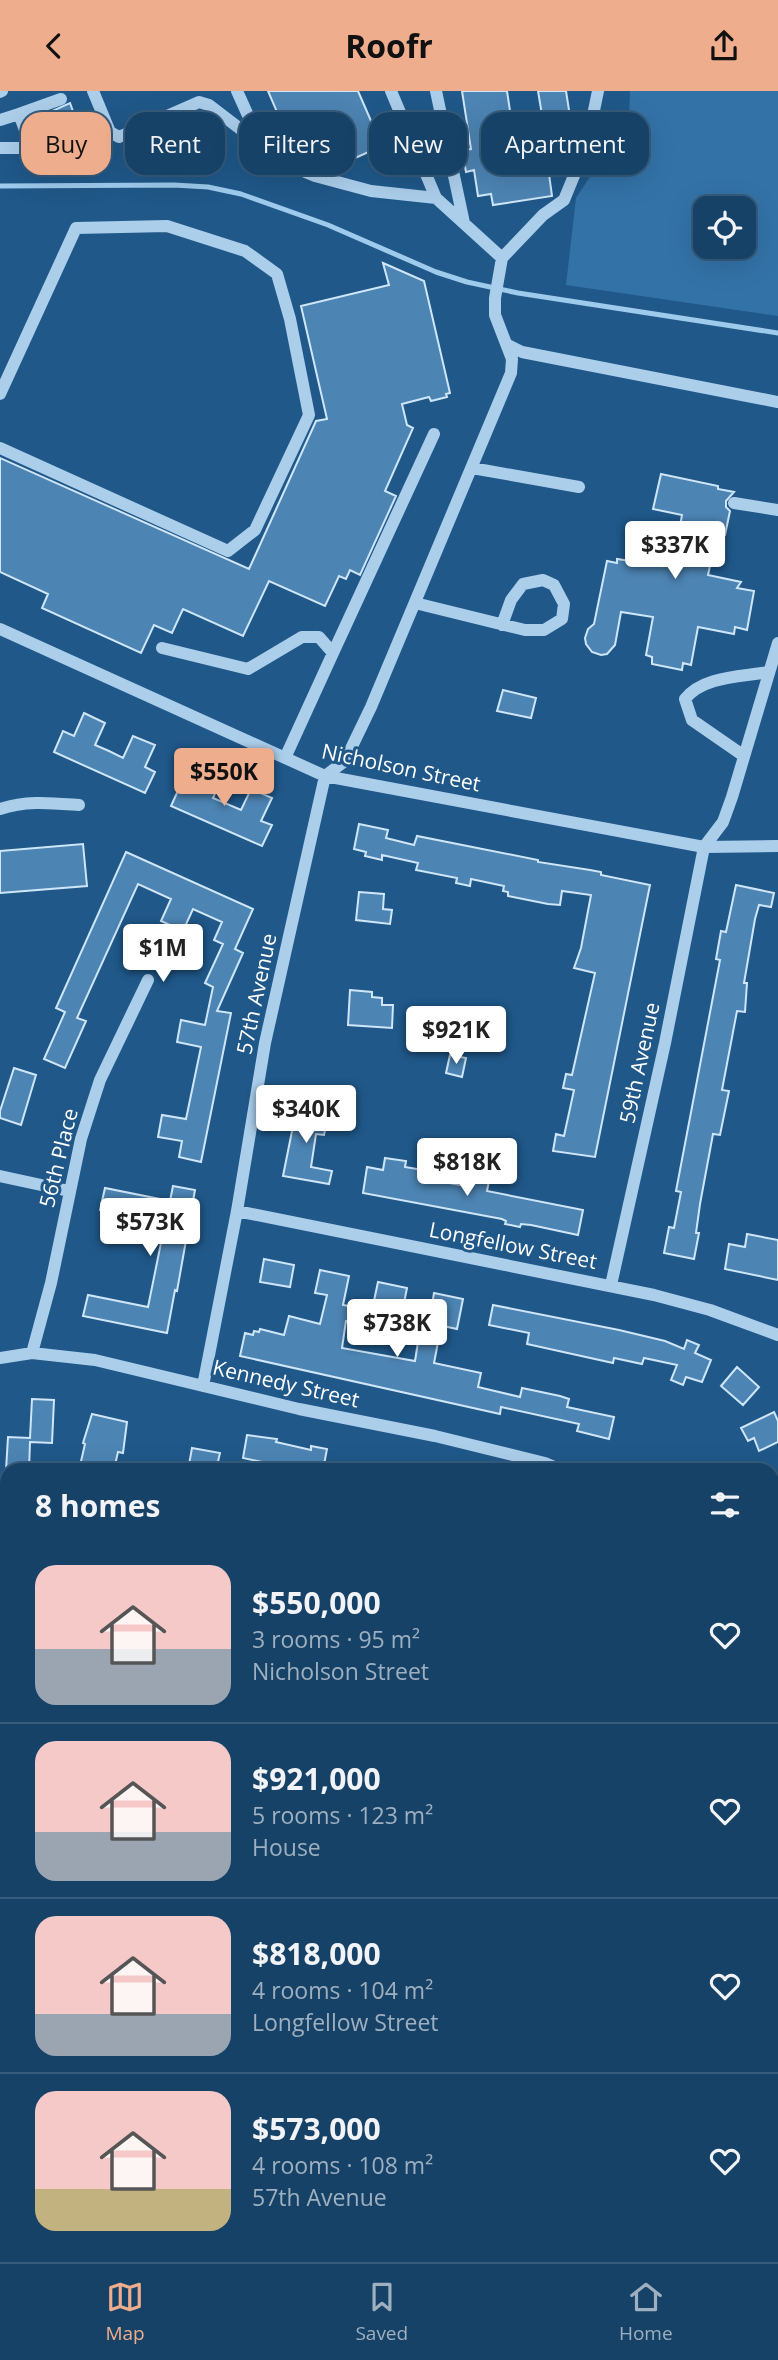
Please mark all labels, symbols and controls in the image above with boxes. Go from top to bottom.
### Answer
text: Roofr [345,24,433,67]
icon: back [35,27,73,65]
icon: share [705,27,743,65]
chip: Buy [21,112,111,175]
chip: Rent [125,112,225,175]
chip: Filters [239,112,355,175]
chip: New [369,112,467,175]
chip: Apartment [481,112,649,175]
map controls [693,196,756,259]
button: locate [693,196,756,259]
pin: $337K [626,521,724,581]
text: $337K [641,528,709,560]
street label: Nicholson Street [319,737,483,798]
pin: $550K [175,749,273,808]
text: $550K [190,755,258,787]
pin: $1M [129,925,197,984]
text: $1M [139,931,187,963]
street label: 57th Avenue [230,931,282,1057]
street label: 59th Avenue [613,1000,665,1126]
pin: $921K [407,1007,505,1066]
text: $921K [422,1013,490,1045]
pin: $340K [257,1086,355,1145]
text: $340K [272,1092,340,1124]
street label: 56th Place [32,1105,84,1210]
pin: $818K [418,1139,516,1198]
text: $818K [433,1145,501,1177]
pin: $573K [101,1199,199,1258]
text: $573K [116,1205,184,1237]
street label: Longfellow Street [427,1215,599,1275]
pin: $738K [348,1299,446,1359]
text: $738K [363,1306,431,1338]
street label: Kennedy Street [210,1353,362,1414]
text: 8 homes [35,1485,160,1526]
icon: filters [706,1486,744,1524]
text: $550,000 [252,1582,381,1623]
icon: home [91,1593,175,1677]
icon: heart [706,1616,744,1654]
text: 3 rooms · 95 m² [252,1623,420,1655]
text: Nicholson Street [252,1655,429,1687]
text: $921,000 [252,1758,381,1799]
icon: home [91,1769,175,1853]
icon: heart [706,1792,744,1830]
text: 5 rooms · 123 m² [252,1799,433,1831]
text: House [252,1831,321,1863]
text: $818,000 [252,1933,381,1974]
icon: home [91,1944,175,2028]
icon: heart [706,1967,744,2005]
text: 4 rooms · 104 m² [252,1974,433,2006]
text: Longfellow Street [252,2006,439,2038]
text: $573,000 [252,2108,381,2149]
icon: home [91,2119,175,2203]
icon: heart [706,2142,744,2180]
text: 4 rooms · 108 m² [252,2149,433,2181]
text: 57th Avenue [252,2181,387,2213]
tab: Map [105,2278,145,2346]
tab: Saved [355,2278,408,2346]
tab: Home [619,2278,673,2346]

